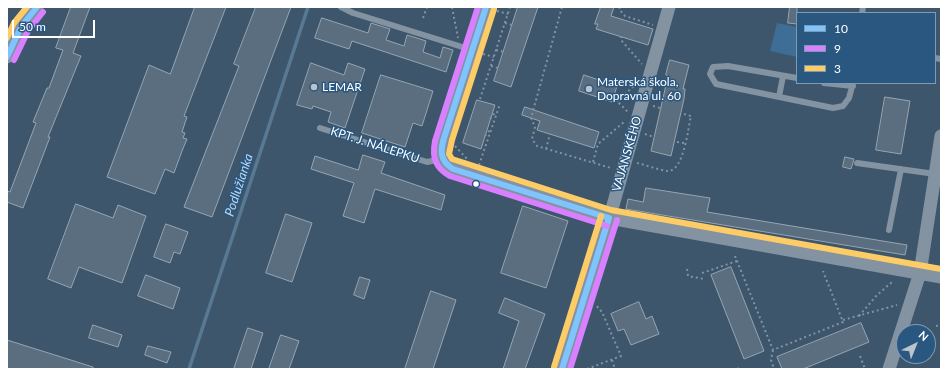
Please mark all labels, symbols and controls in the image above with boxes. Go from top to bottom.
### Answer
scale bar [14,12,97,38]
legend [796,12,936,84]
text: 50 m [19,19,46,34]
text: 10 [834,21,848,36]
text: 9 [834,41,841,56]
text: 3 [834,61,841,76]
place label: Materská škola, Dopravná ul. 60 [597,75,681,103]
place label: LEMAR [322,80,362,94]
marker: LEMAR [309,82,319,92]
marker: Materská škola, Dopravná ul. 60 [584,84,594,94]
street label: VAJANSKÉHO [609,115,645,193]
street label: KPT. J. NÁLEPKU [329,124,421,166]
water label: Podlužianka [222,152,256,218]
unlabelled marker [471,179,481,189]
north arrow [896,324,936,364]
text: N [916,328,931,343]

